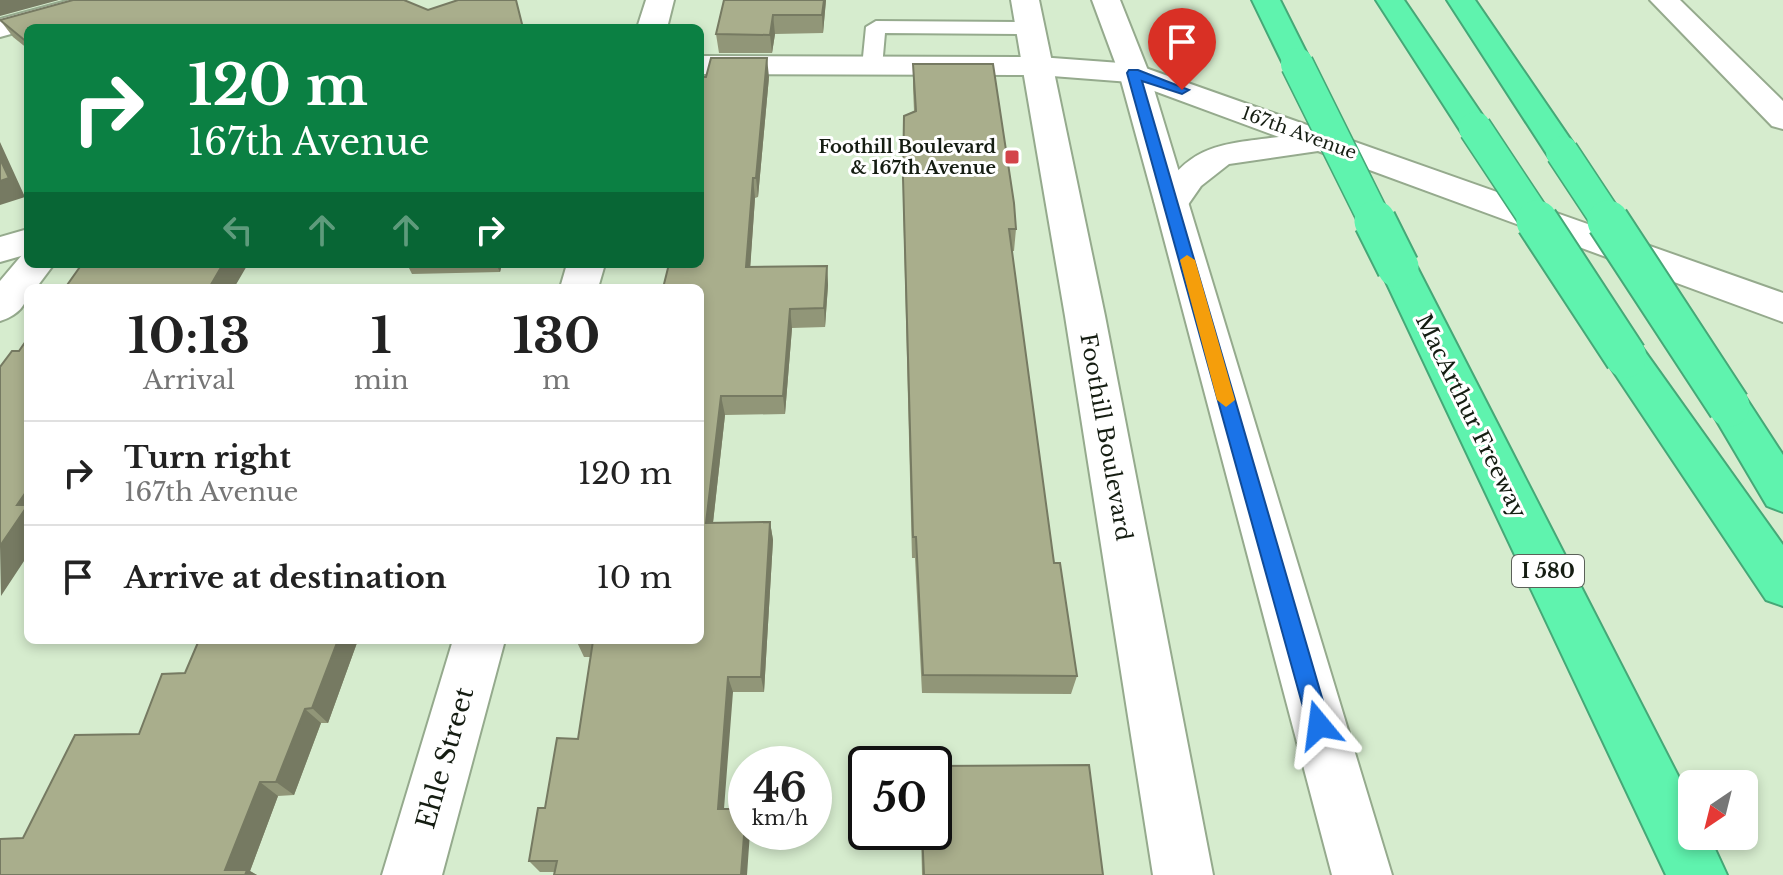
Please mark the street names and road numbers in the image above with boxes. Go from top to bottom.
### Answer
street label: 167th Avenue [1238,102,1360,164]
street label: MacArthur Freeway [1410,309,1532,523]
street label: Foothill Boulevard [1074,331,1138,543]
road number: I 580 [1512,555,1584,587]
street label: Ehle Street [410,683,481,832]

